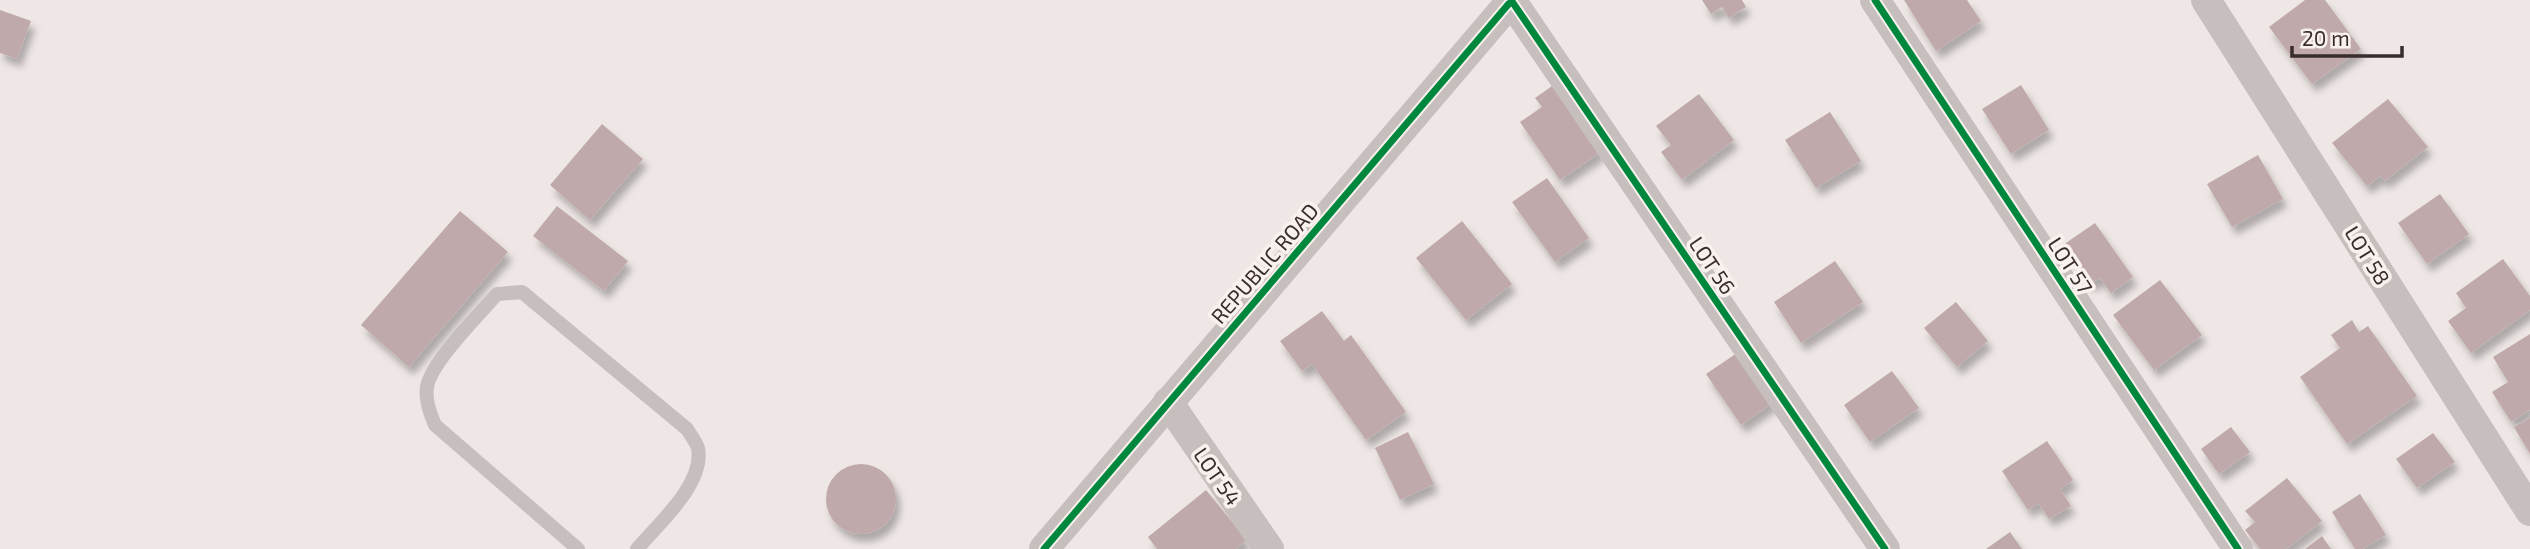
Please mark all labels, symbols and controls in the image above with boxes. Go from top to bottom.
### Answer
scale bar [2292,14,2402,58]
text: 20 m [2302,25,2350,50]
street label: REPUBLIC ROAD [1205,198,1323,328]
street label: LOT 58 [2340,221,2396,289]
street label: LOT 56 [1685,232,1741,298]
street label: LOT 57 [2043,232,2099,298]
street label: LOT 54 [1189,442,1247,510]

